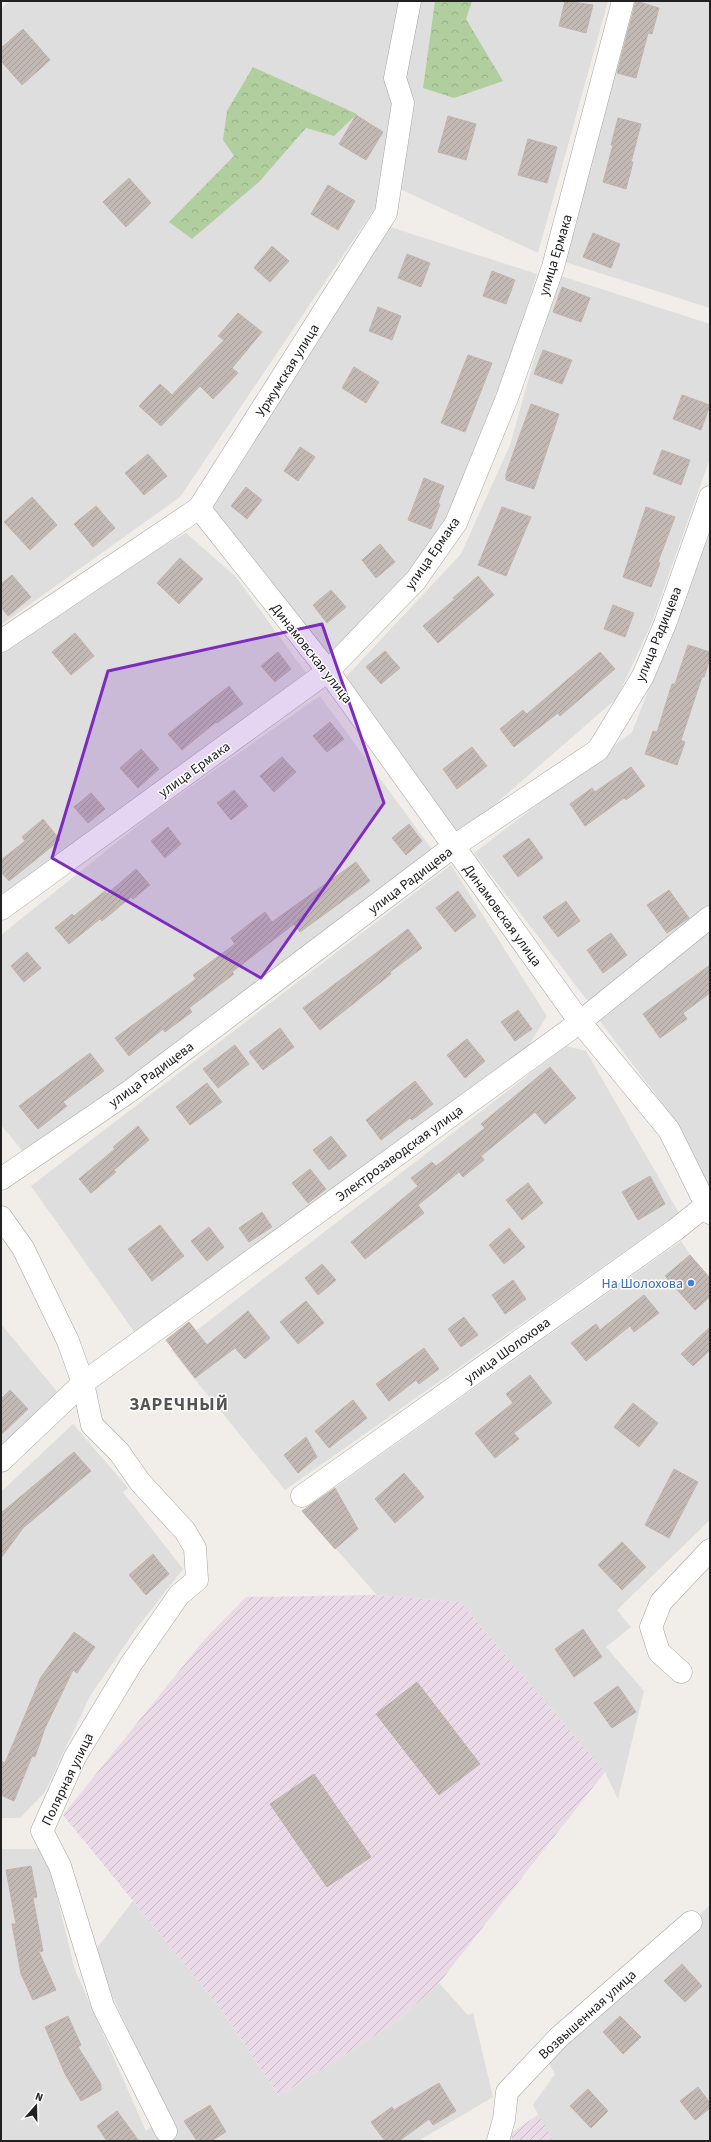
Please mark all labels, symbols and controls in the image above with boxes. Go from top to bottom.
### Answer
street label: улица Ермака [534,212,578,299]
street label: Уржумская улица [251,320,325,421]
street label: улица Ермака [400,513,465,594]
street label: улица Радищева [631,584,687,685]
street label: Динамовская улица [266,599,357,708]
street label: улица Ермака [155,737,235,803]
street label: улица Радищева [364,842,457,919]
street label: Динамовская улица [458,860,546,971]
street label: улица Радищева [105,1037,198,1113]
street label: Электрозаводская улица [332,1101,467,1207]
place label: На Шолохова [602,1274,683,1294]
marker: На Шолохова [686,1278,696,1288]
street label: улица Шолохова [460,1313,555,1389]
district label: ЗАРЕЧНЫЙ [129,1392,229,1417]
street label: Полярная улица [37,1730,99,1829]
street label: Возвышенная улица [534,1965,641,2064]
north arrow [16,2086,56,2126]
text: N [33,2089,45,2105]

